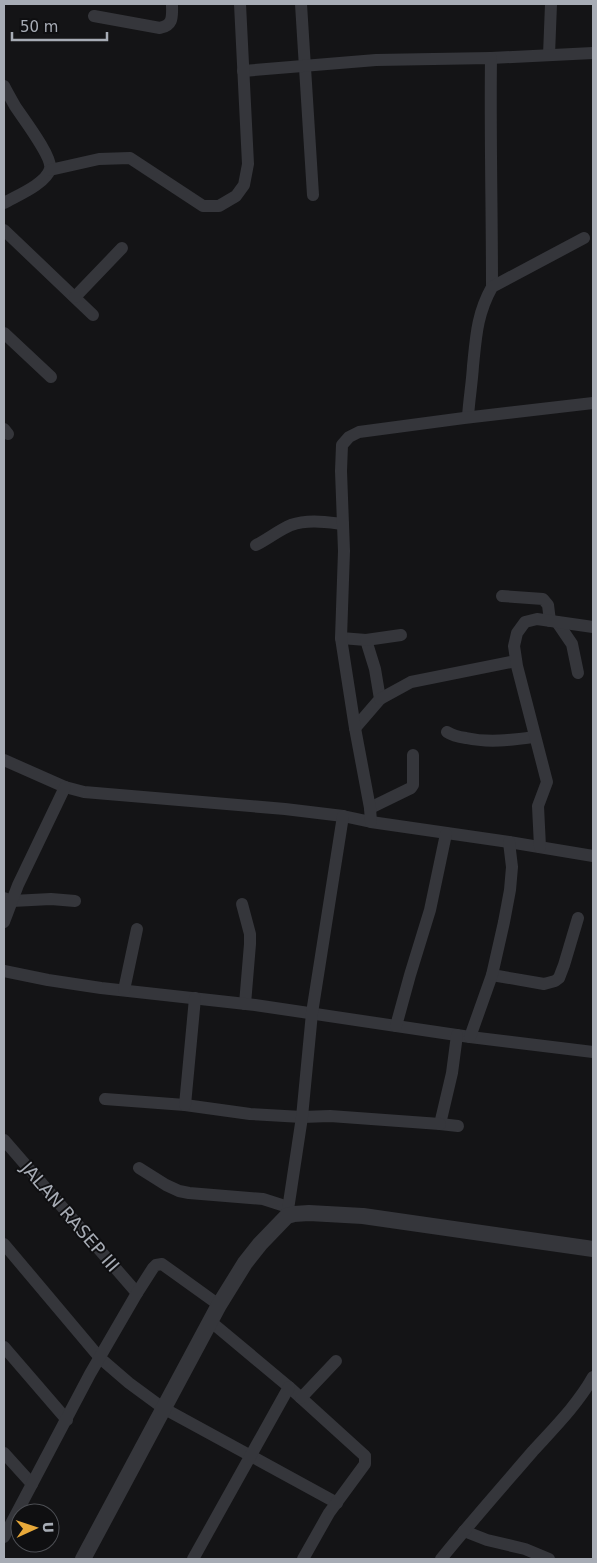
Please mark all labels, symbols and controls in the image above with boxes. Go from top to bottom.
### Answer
scale bar [12,10,108,42]
text: 50 m [20,18,58,36]
street label: JALAN RASEP III [16,1157,124,1276]
north arrow [10,1503,60,1553]
text: U [40,1521,56,1533]

